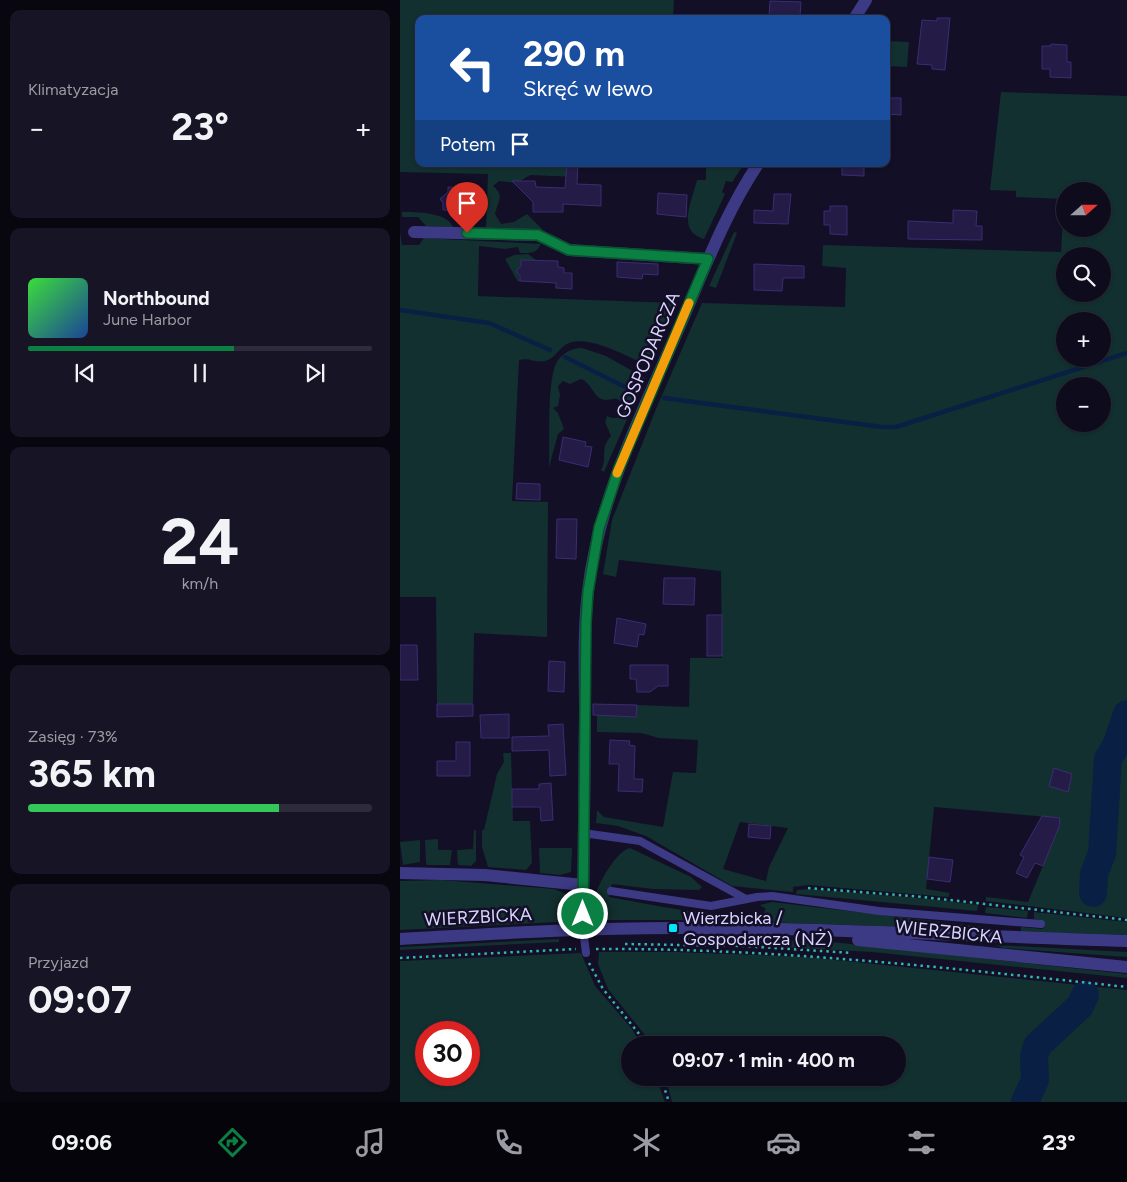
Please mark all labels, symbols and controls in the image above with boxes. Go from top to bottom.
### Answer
text: 290 m [523,33,625,75]
icon: left [440,35,505,100]
text: Skręć w lewo [523,75,653,102]
text: Klimatyzacja [28,80,118,99]
text: 23° [171,104,229,150]
text: − [28,111,45,145]
text: + [355,111,372,145]
icon: arrive [506,130,534,158]
text: Potem [440,133,496,156]
pin [446,182,488,233]
north arrow [1056,182,1111,238]
map controls [1056,182,1111,432]
icon: arrive [453,189,481,217]
button: search [1056,247,1111,302]
text: Northbound [103,287,210,310]
street label: GOSPODARCZA [611,288,685,422]
text: June Harbor [103,310,191,329]
button: + [1056,312,1111,367]
icon: previous [71,359,99,387]
icon: pause [186,359,214,387]
icon: next [301,359,329,387]
button: − [1056,377,1111,432]
text: 24 [161,502,239,580]
text: km/h [182,574,218,593]
text: Zasięg · 73% [28,727,118,746]
text: 365 km [28,751,156,797]
position arrow [556,887,608,939]
street label: WIERZBICKA [424,903,532,931]
place label: Wierzbicka / Gospodarcza (NŻ) [683,907,833,950]
street label: WIERZBICKA [894,915,1004,949]
marker: Wierzbicka / Gospodarcza (NŻ) [667,922,679,934]
text: Przyjazd [28,953,89,972]
text: 09:07 [28,977,132,1023]
speed limit sign: 30 [415,1021,480,1086]
text: 09:07 · 1 min · 400 m [672,1049,855,1072]
icon: directions [215,1125,250,1160]
icon: music [353,1125,388,1160]
icon: phone [491,1125,526,1160]
icon: climate [629,1125,664,1160]
icon: car [766,1125,801,1160]
icon: filters [904,1125,939,1160]
text: 09:06 [51,1129,112,1156]
text: 23° [1042,1129,1076,1156]

